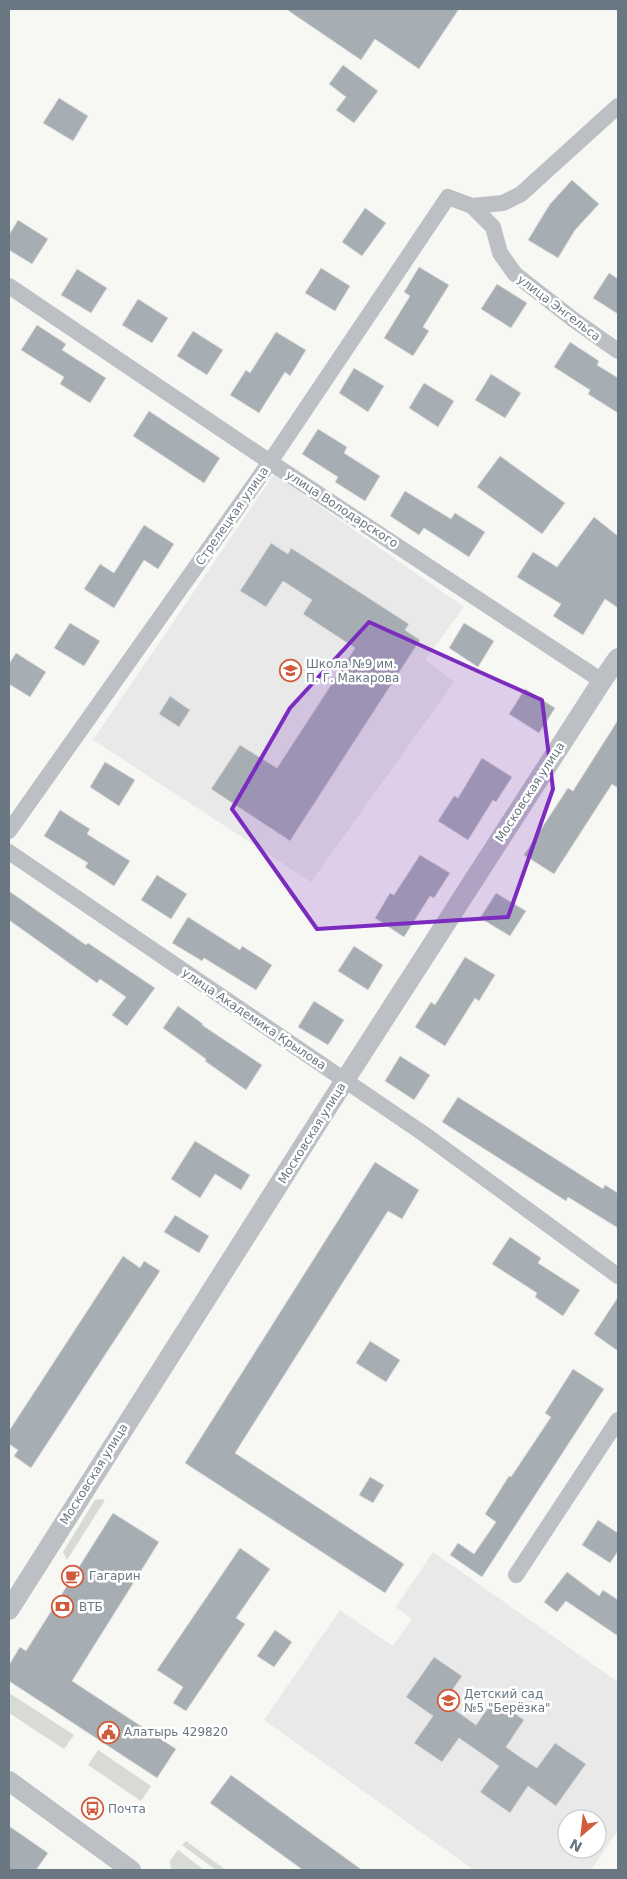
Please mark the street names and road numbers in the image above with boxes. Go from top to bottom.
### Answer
street label: улица Энгельса [515,272,603,344]
street label: Стрелецкая улица [193,464,271,568]
street label: улица Володарского [283,468,401,550]
street label: Московская улица [492,739,568,845]
street label: улица Академика Крылова [179,965,329,1073]
street label: Московская улица [275,1080,349,1186]
street label: Московская улица [57,1421,131,1527]

